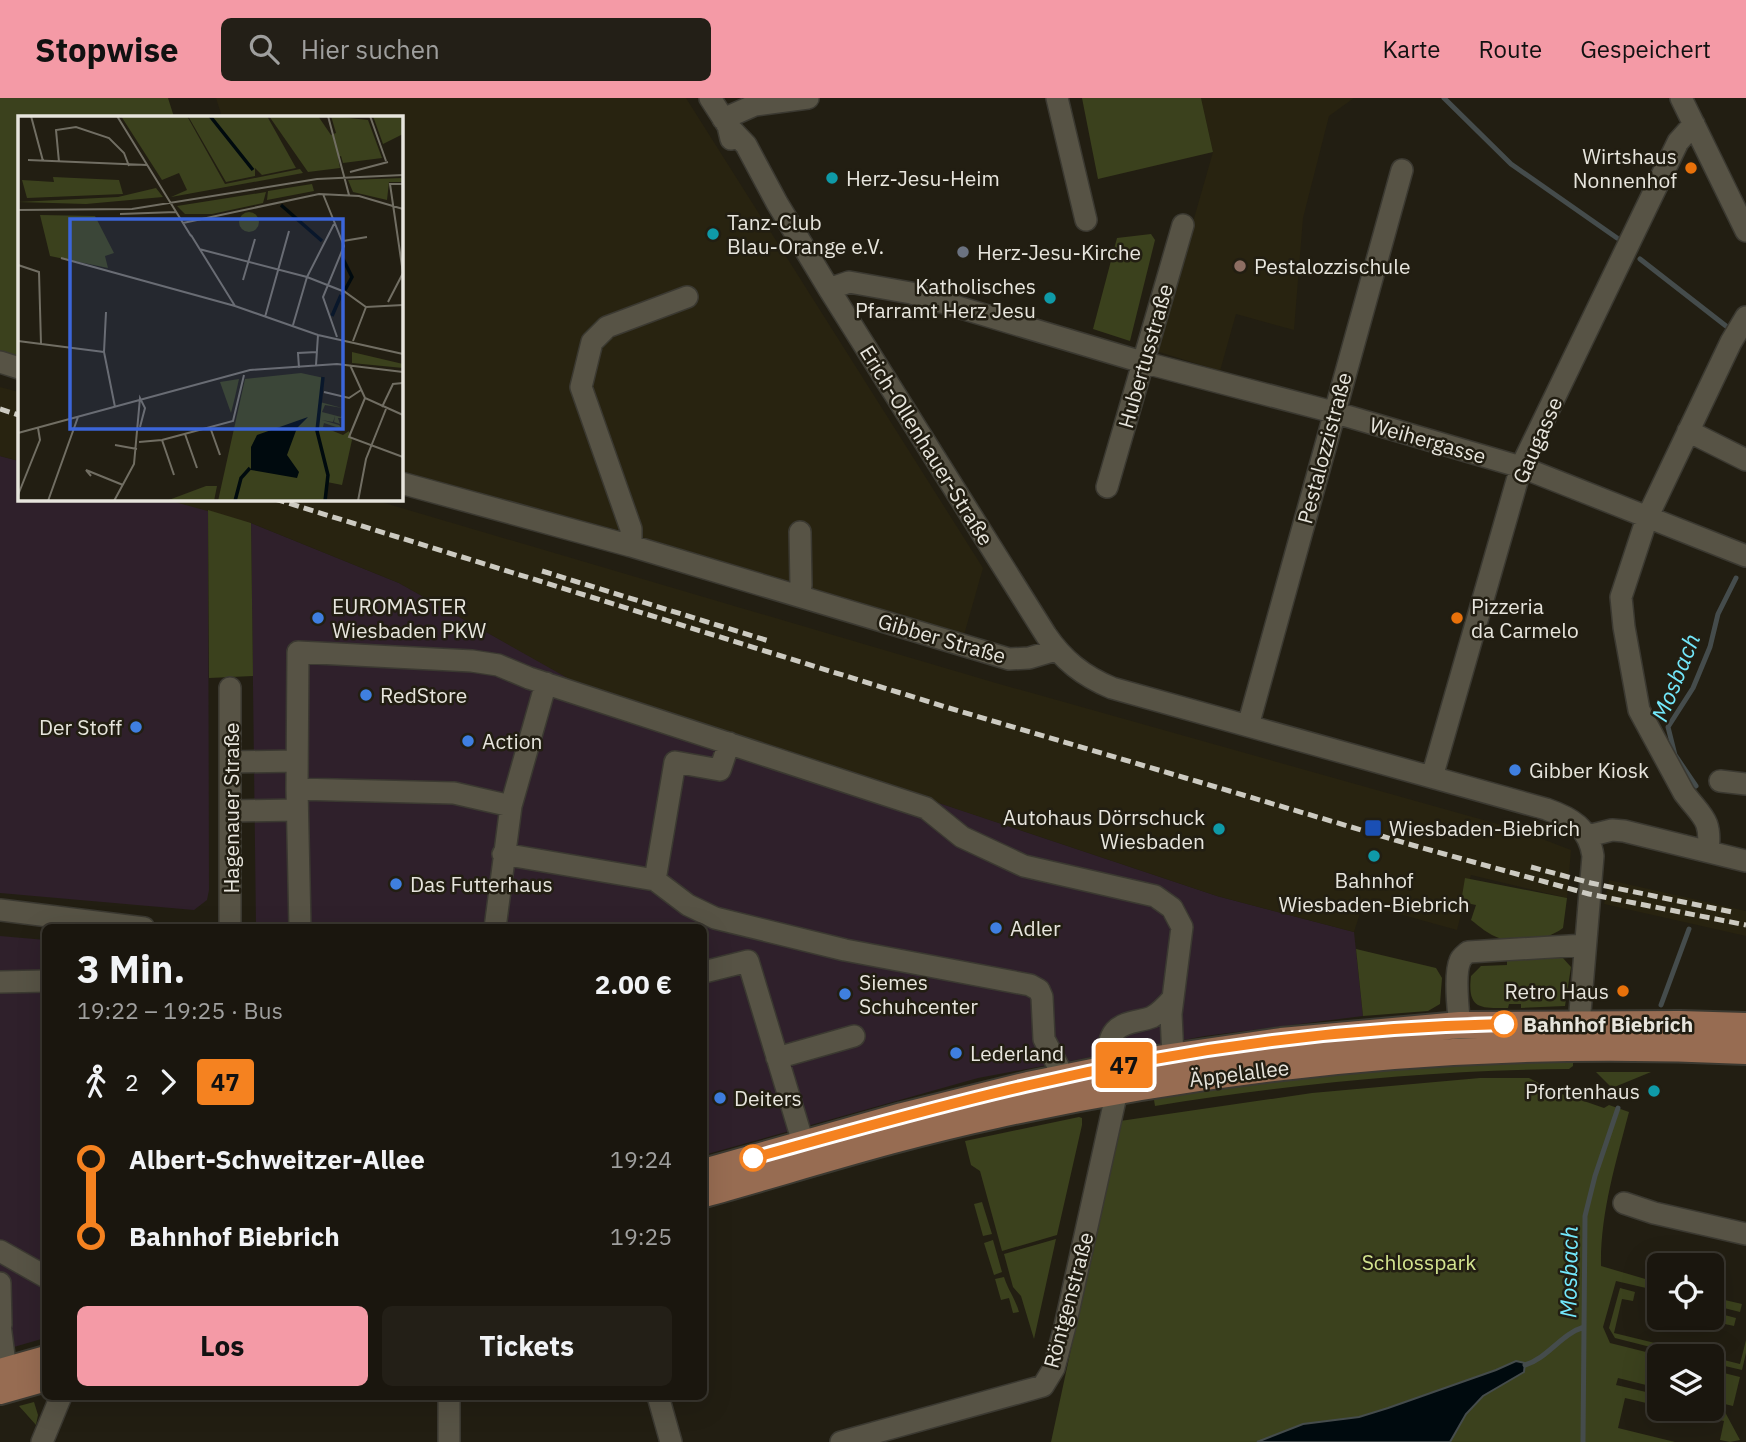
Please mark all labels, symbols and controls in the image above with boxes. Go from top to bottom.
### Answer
search box [221,18,711,81]
text: Stopwise [35,28,179,71]
icon: search [245,30,283,68]
text: Hier suchen [301,32,440,66]
text: Karte [1382,33,1441,65]
text: Route [1479,33,1542,65]
text: Gespeichert [1580,33,1711,65]
inset map [18,116,402,500]
place label: Wirtshaus Nonnenhof [1573,142,1677,194]
marker: Wirtshaus Nonnenhof [1683,160,1699,176]
place label: Herz-Jesu-Heim [846,164,1000,192]
marker: Herz-Jesu-Heim [824,170,840,186]
place label: Tanz-Club Blau-Orange e.V. [727,208,884,260]
marker: Tanz-Club Blau-Orange e.V. [705,226,721,242]
place label: Herz-Jesu-Kirche [977,238,1141,266]
marker: Herz-Jesu-Kirche [955,244,971,260]
place label: Pestalozzischule [1254,252,1411,280]
marker: Pestalozzischule [1232,258,1248,274]
place label: Katholisches Pfarramt Herz Jesu [855,272,1036,324]
street label: Hubertusstraße [1111,281,1179,431]
marker: Katholisches Pfarramt Herz Jesu [1042,290,1058,306]
street label: Erich-Ollenhauer-Straße [854,340,1000,550]
street label: Pestalozzistraße [1290,369,1358,527]
street label: Gaugasse [1506,392,1568,488]
street label: Weihergasse [1366,410,1490,470]
place label: EUROMASTER Wiesbaden PKW [332,592,487,644]
place label: Pizzeria da Carmelo [1471,592,1579,644]
street label: Gibber Straße [875,606,1009,670]
marker: EUROMASTER Wiesbaden PKW [310,610,326,626]
marker: Pizzeria da Carmelo [1449,610,1465,626]
water label: Mosbach [1644,629,1706,725]
place label: RedStore [380,681,467,709]
marker: RedStore [358,687,374,703]
place label: Der Stoff [39,713,122,741]
marker: Der Stoff [128,719,144,735]
street label: Hagenauer Straße [217,722,245,894]
place label: Action [482,727,542,755]
marker: Action [460,733,476,749]
place label: Gibber Kiosk [1529,756,1649,784]
marker: Gibber Kiosk [1507,762,1523,778]
place label: Autohaus Dörrschuck Wiesbaden [1003,803,1205,855]
place label: Wiesbaden-Biebrich [1389,814,1580,842]
marker: Wiesbaden-Biebrich [1363,818,1383,838]
marker: Autohaus Dörrschuck Wiesbaden [1211,821,1227,837]
marker: Bahnhof Wiesbaden-Biebrich [1366,848,1382,864]
place label: Bahnhof Wiesbaden-Biebrich [1278,866,1470,918]
place label: Das Futterhaus [410,870,553,898]
marker: Das Futterhaus [388,876,404,892]
place label: Adler [1010,914,1061,942]
marker: Adler [988,920,1004,936]
text: 3 Min. [77,944,185,993]
text: 2.00 € [595,967,672,1001]
place label: Siemes Schuhcenter [859,968,978,1020]
place label: Retro Haus [1504,977,1609,1005]
marker: Retro Haus [1615,983,1631,999]
marker: Siemes Schuhcenter [837,986,853,1002]
text: 19:22 – 19:25 · Bus [77,995,283,1025]
place label: Bahnhof Biebrich [1523,1010,1693,1038]
marker: Bahnhof Biebrich [1491,1011,1517,1037]
place label: Lederland [970,1039,1064,1067]
line badge: 47 [1092,1042,1156,1088]
marker: Lederland [948,1045,964,1061]
text: 47 [1110,1049,1138,1081]
street label: Äppelallee [1187,1053,1291,1093]
icon: walk [77,1063,115,1101]
icon: forward [149,1063,187,1101]
text: 47 [211,1066,240,1098]
text: 2 [125,1067,139,1097]
place label: Pfortenhaus [1525,1077,1640,1105]
marker: Pfortenhaus [1646,1083,1662,1099]
place label: Deiters [734,1084,802,1112]
marker: Deiters [712,1090,728,1106]
text: Albert-Schweitzer-Allee [129,1142,425,1176]
text: 19:24 [610,1144,672,1174]
unlabelled marker [740,1145,766,1171]
text: Bahnhof Biebrich [129,1219,340,1253]
text: 19:25 [610,1221,672,1251]
water label: Mosbach [1552,1226,1584,1318]
street label: Röntgenstraße [1036,1229,1100,1371]
park label: Schlosspark [1362,1248,1476,1276]
map controls [1647,1253,1724,1421]
button: locate [1647,1253,1724,1330]
button: Los [77,1306,368,1386]
button: Tickets [382,1306,672,1386]
button: layers [1647,1344,1724,1421]

